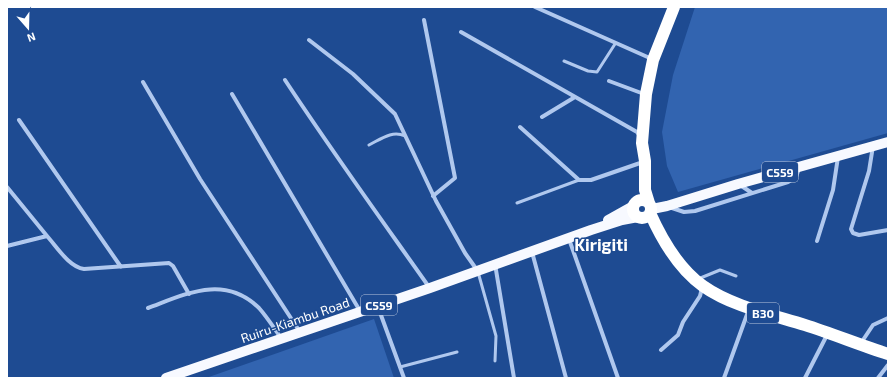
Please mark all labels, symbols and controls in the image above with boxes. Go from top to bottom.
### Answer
north arrow [8,8,48,48]
text: N [26,30,38,45]
road number: C559 [762,162,798,182]
district label: Kirigiti [574,234,628,254]
street label: Ruiru-Kiambu Road [238,294,352,346]
road number: C559 [361,295,397,315]
road number: B30 [747,303,779,323]

